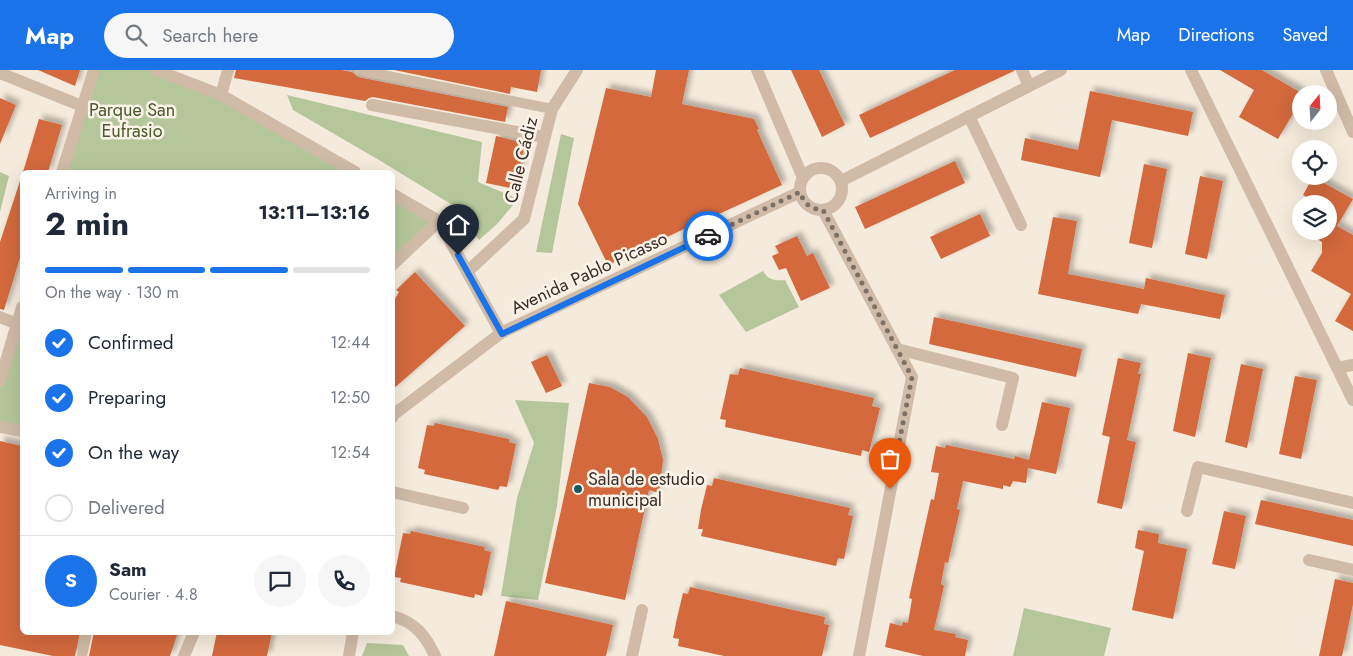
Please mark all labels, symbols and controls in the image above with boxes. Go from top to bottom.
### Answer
search box [104,13,454,58]
text: Map [25,18,74,53]
icon: search [122,21,150,49]
text: Search here [162,22,258,49]
text: Map [1117,22,1150,48]
text: Directions [1178,22,1254,48]
text: Saved [1282,22,1328,48]
north arrow [1292,85,1338,130]
map controls [1292,85,1337,240]
park label: Parque San Eufrasio [89,97,175,144]
street label: Calle Cádiz [498,113,544,206]
button: locate [1292,140,1337,185]
text: Arriving in [45,182,117,205]
button: layers [1292,195,1337,240]
text: 13:11–13:16 [258,199,370,226]
text: 2 min [45,201,129,247]
pin [437,204,479,255]
icon: home [444,211,472,239]
courier [683,211,733,261]
icon: car [694,222,722,250]
street label: Avenida Pablo Picasso [506,225,672,321]
text: On the way · 130 m [45,281,179,304]
icon: check [45,329,73,357]
text: Confirmed [88,329,174,356]
text: 12:44 [330,331,370,354]
icon: check [45,384,73,412]
text: Preparing [88,384,166,411]
text: 12:50 [330,386,370,409]
pin [869,438,911,489]
icon: check [45,439,73,467]
text: On the way [88,439,179,466]
text: 12:54 [331,441,370,464]
icon: bag [876,445,904,473]
place label: Sala de estudio municipal [588,466,705,513]
marker: Sala de estudio municipal [572,483,584,495]
text: Delivered [88,494,165,521]
button: chat [254,555,306,607]
button: phone [318,555,370,607]
text: Sam [109,556,147,583]
text: S [65,567,77,594]
text: Courier · 4.8 [109,583,198,606]

